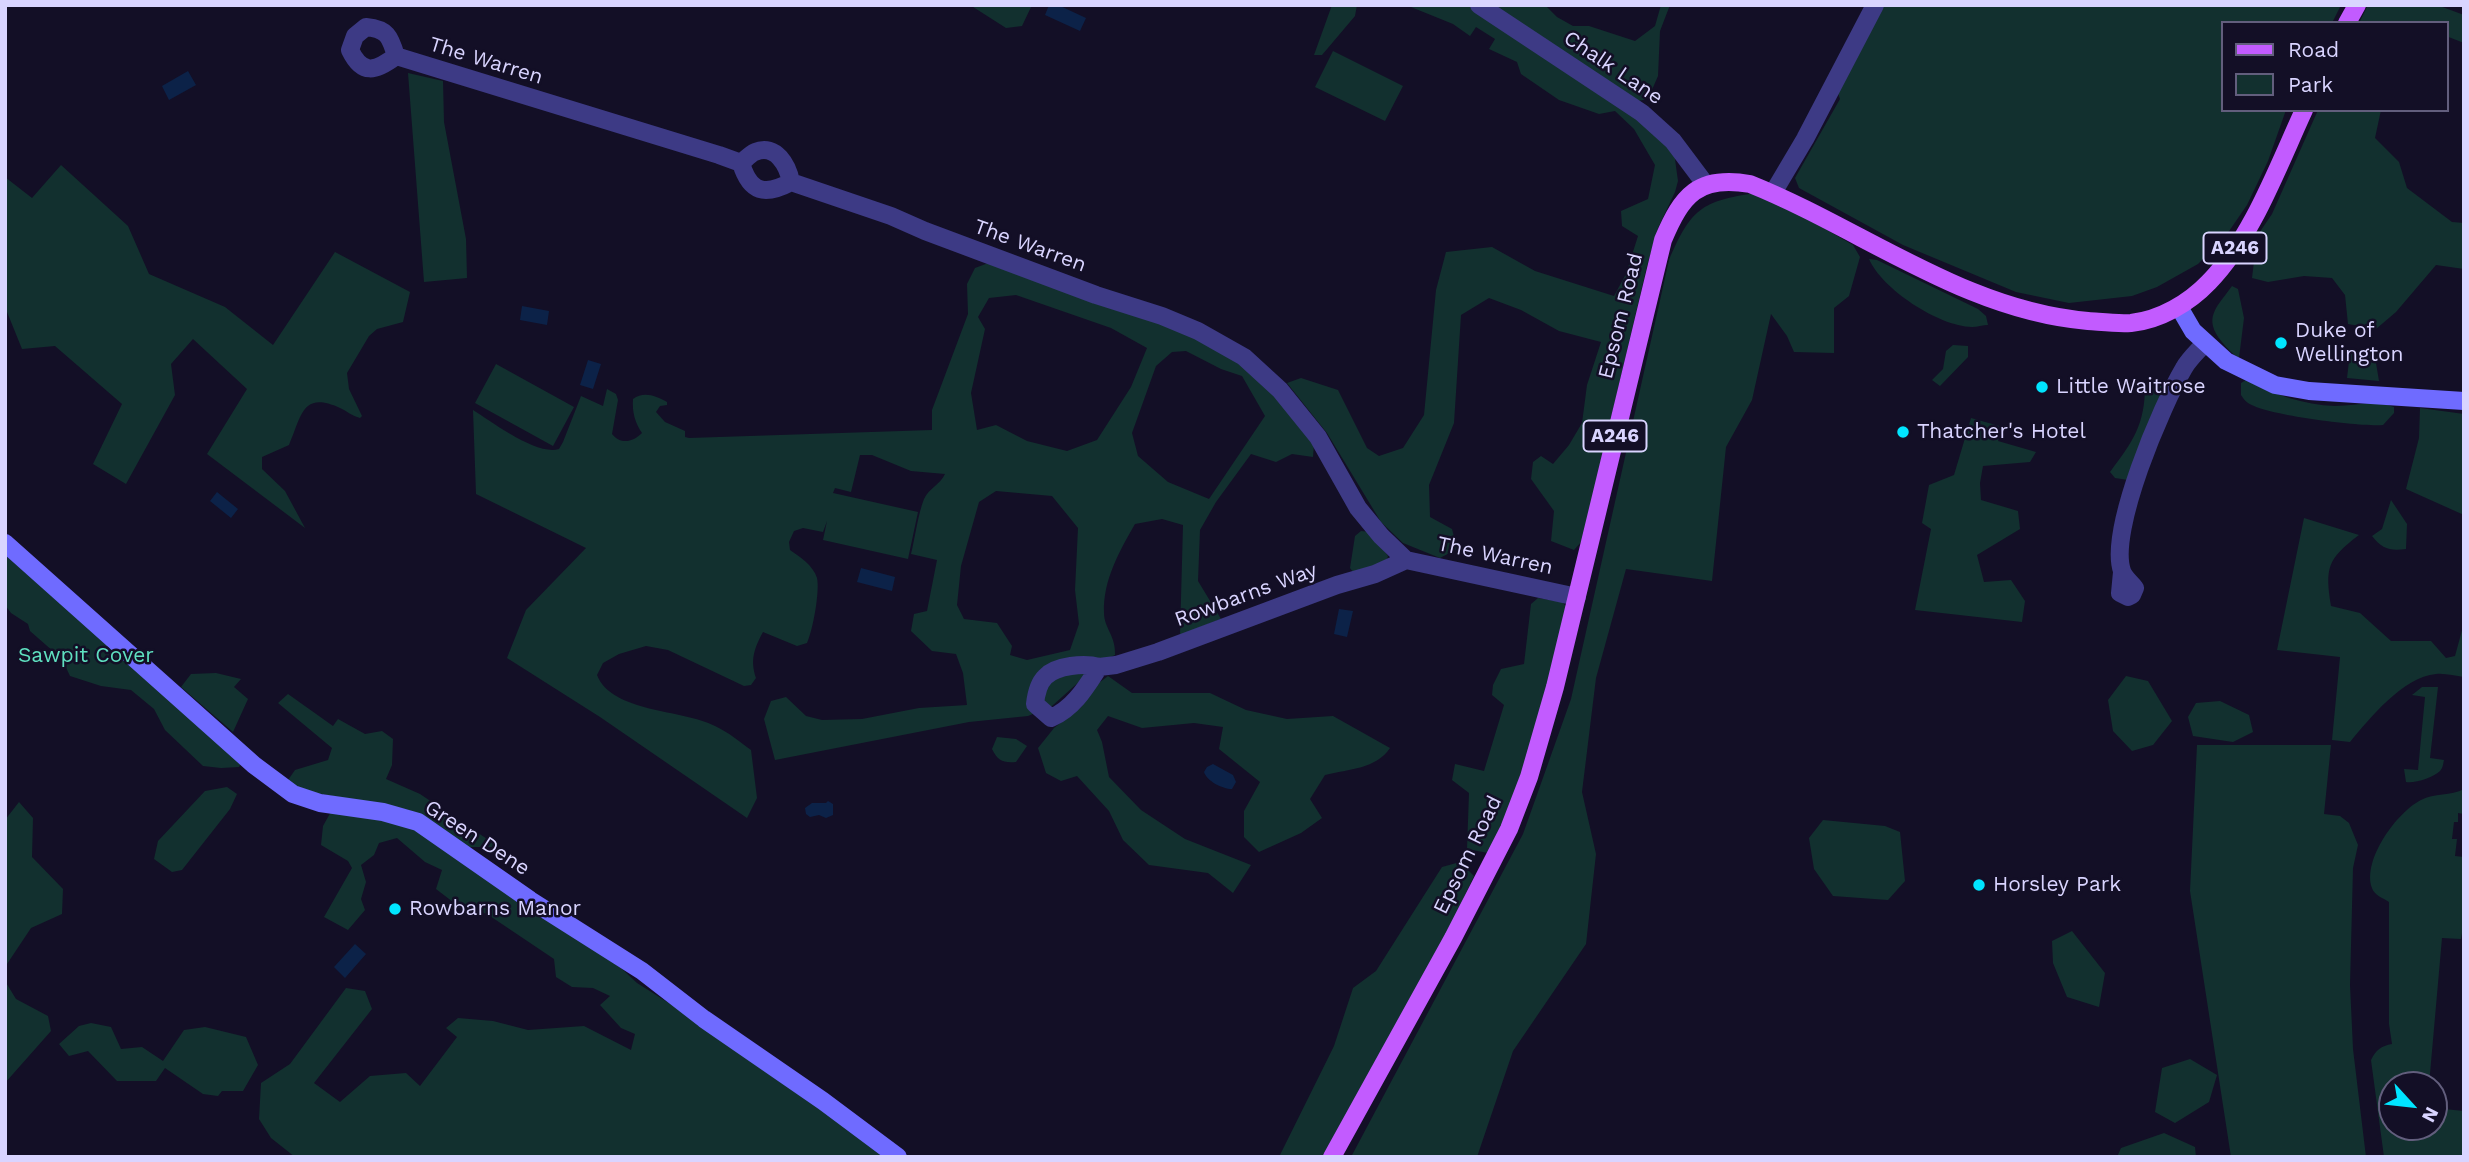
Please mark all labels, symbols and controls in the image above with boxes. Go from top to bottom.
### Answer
legend [2220,21,2448,112]
street label: Chalk Lane [1559,26,1667,110]
street label: The Warren [426,32,546,90]
text: Road [2288,37,2339,62]
text: Park [2288,72,2333,97]
street label: The Warren [970,214,1090,278]
road number: A246 [2204,232,2266,264]
street label: Epsom Road [1593,251,1649,381]
place label: Duke of Wellington [2295,318,2404,368]
marker: Duke of Wellington [2273,335,2289,351]
place label: Little Waitrose [2056,374,2206,400]
marker: Little Waitrose [2034,379,2050,395]
place label: Thatcher's Hotel [1917,419,2086,445]
road number: A246 [1584,420,1646,452]
marker: Thatcher's Hotel [1895,424,1911,440]
street label: The Warren [1435,531,1555,581]
street label: Rowbarns Way [1171,558,1321,632]
park label: Sawpit Cover [18,643,154,669]
street label: Epsom Road [1428,792,1508,918]
street label: Green Dene [420,795,534,881]
place label: Horsley Park [1993,872,2121,898]
marker: Horsley Park [1971,877,1987,893]
place label: Rowbarns Manor [409,896,581,922]
marker: Rowbarns Manor [387,901,403,917]
north arrow [2378,1071,2448,1141]
text: N [2417,1103,2444,1126]

